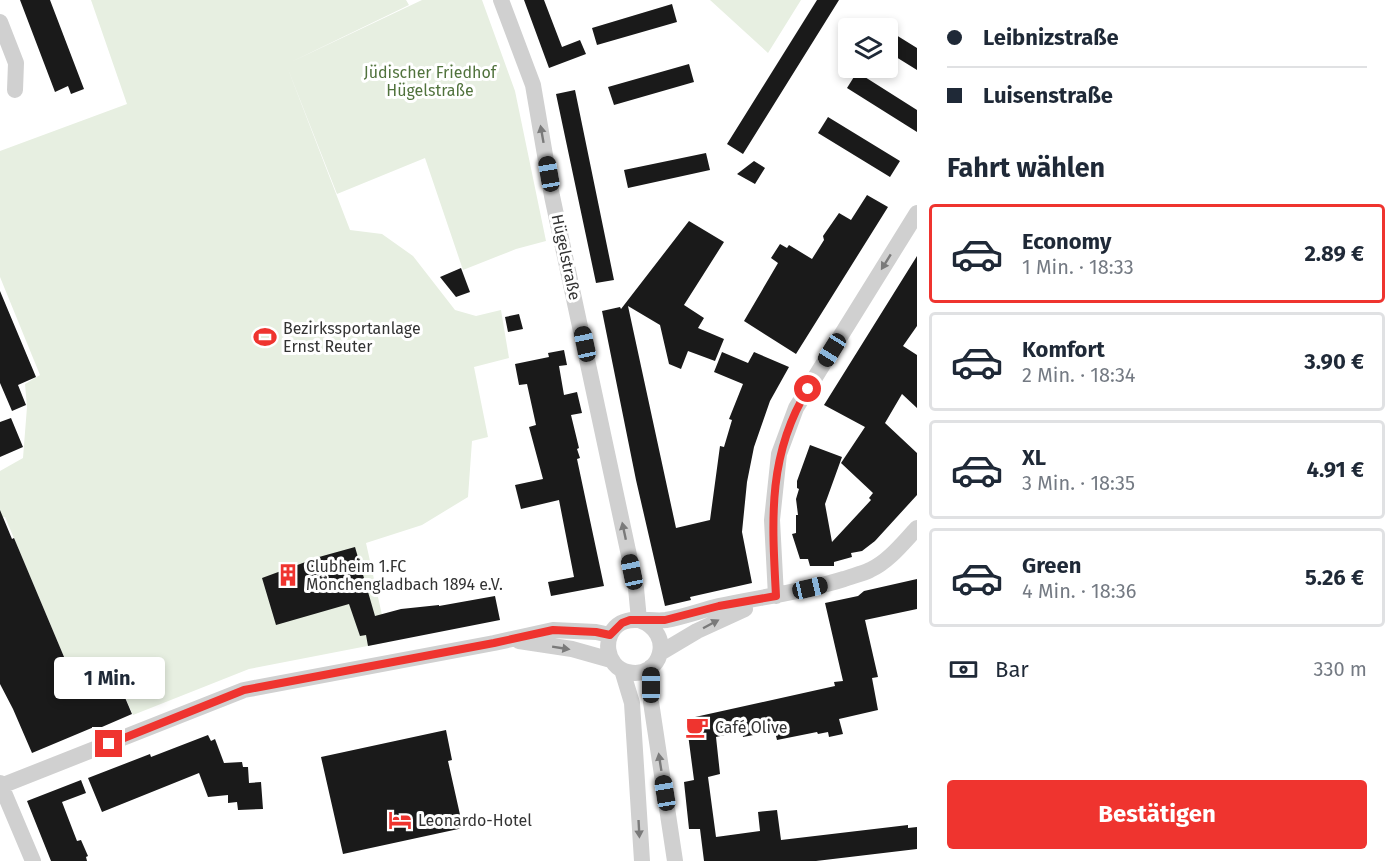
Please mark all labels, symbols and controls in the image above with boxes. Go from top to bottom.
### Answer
map controls [838,18,898,78]
button: layers [838,18,898,78]
text: Leibnizstraße [983,24,1119,51]
park label: Jüdischer Friedhof Hügelstraße [364,63,498,100]
text: Luisenstraße [983,82,1113,109]
one-way arrow [537,124,546,143]
text: Fahrt wählen [947,152,1105,184]
car [537,155,561,193]
street label: Hügelstraße [548,212,584,302]
icon: car [950,227,1004,281]
text: Economy [1022,228,1111,255]
text: 2.89 € [1304,240,1364,267]
one-way arrow [881,254,892,271]
text: 1 Min. · 18:33 [1022,255,1134,279]
place label: Bezirkssportanlage Ernst Reuter [283,319,421,356]
sports icon: Bezirkssportanlage Ernst Reuter [252,324,278,350]
car [572,325,598,363]
car [815,330,849,370]
icon: car [950,335,1004,389]
text: Komfort [1022,336,1105,363]
text: 3.90 € [1304,348,1364,375]
text: 2 Min. · 18:34 [1022,363,1136,387]
route start [794,375,821,402]
icon: car [950,443,1004,497]
text: XL [1022,444,1046,471]
text: 4.91 € [1306,456,1364,483]
text: 3 Min. · 18:35 [1022,471,1135,495]
one-way arrow [619,521,628,540]
icon: car [950,551,1004,605]
text: Green [1022,552,1081,579]
car [619,553,645,591]
place label: Clubheim 1.FC Mönchengladbach 1894 e.V. [306,557,503,594]
building icon: Clubheim 1.FC Mönchengladbach 1894 e.V. [275,562,301,588]
text: 5.26 € [1305,564,1364,591]
car [790,575,830,601]
text: 4 Min. · 18:36 [1022,579,1136,603]
one-way arrow [702,619,719,629]
one-way arrow [551,643,570,652]
icon: cash [947,653,980,686]
text: Bar [995,656,1029,683]
callout: 1 Min. [54,657,164,699]
text: 330 m [1313,657,1367,681]
text: 1 Min. [84,666,135,690]
car [642,667,660,703]
cafe icon: Café Olive [684,714,710,740]
place label: Café Olive [715,718,787,737]
route end [95,730,122,757]
one-way arrow [656,752,665,771]
car [653,774,677,812]
button: Bestätigen [947,780,1367,849]
hotel icon: Leonardo-Hotel [387,807,413,833]
place label: Leonardo-Hotel [418,811,532,830]
one-way arrow [635,820,644,839]

